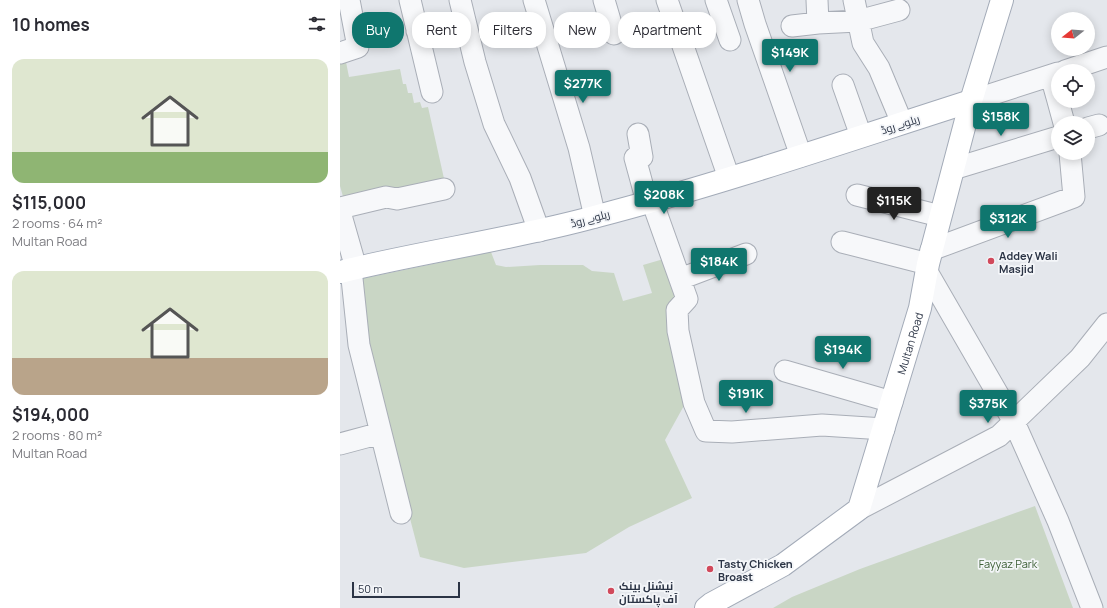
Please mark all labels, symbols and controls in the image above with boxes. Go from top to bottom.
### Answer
chip: Buy [352,12,404,48]
chip: Rent [412,12,471,48]
chip: Filters [479,12,546,48]
chip: New [554,12,610,48]
chip: Apartment [618,12,716,48]
north arrow [1051,12,1095,56]
map controls [1051,12,1095,160]
text: 10 homes [12,13,90,36]
icon: filters [306,13,328,35]
pin: $149K [762,39,818,73]
text: $149K [771,43,809,61]
button: locate [1051,64,1095,108]
pin: $277K [555,70,611,104]
text: $277K [564,74,602,92]
icon: home [134,85,206,157]
pin: $158K [973,103,1029,137]
text: $158K [982,107,1020,125]
street label: ریلوے روڈ [879,111,921,137]
button: layers [1051,116,1095,160]
pin: $208K [636,181,692,215]
text: $208K [644,185,684,203]
pin: $115K [866,187,922,221]
text: $115,000 [12,191,86,214]
text: $115K [876,191,912,209]
pin: $312K [980,205,1036,239]
street label: ریلوے روڈ [569,206,611,230]
text: $312K [989,209,1027,227]
text: 2 rooms · 64 m² [12,214,103,232]
text: Multan Road [12,232,87,250]
pin: $184K [691,248,747,282]
place label: Addey Wali Masjid [999,248,1058,276]
text: $184K [700,252,738,270]
marker: Addey Wali Masjid [986,256,996,266]
icon: home [134,297,206,369]
street label: Multan Road [893,310,926,376]
pin: $194K [815,336,871,370]
text: $194K [824,340,862,358]
pin: $191K [718,380,774,414]
text: $191K [728,384,764,402]
pin: $375K [960,390,1016,424]
text: $375K [969,394,1007,412]
text: $194,000 [12,403,89,426]
text: 2 rooms · 80 m² [12,426,102,444]
text: Multan Road [12,444,87,462]
place label: Tasty Chicken Broast [718,556,793,584]
park label: Fayyaz Park [979,556,1038,571]
marker: Tasty Chicken Broast [705,564,715,574]
place label: نیشنل بینک آف پاکستان [619,578,678,608]
scale bar [352,580,460,599]
text: 50 m [358,581,383,596]
marker: نیشنل بینک آف پاکستان [606,586,616,596]

